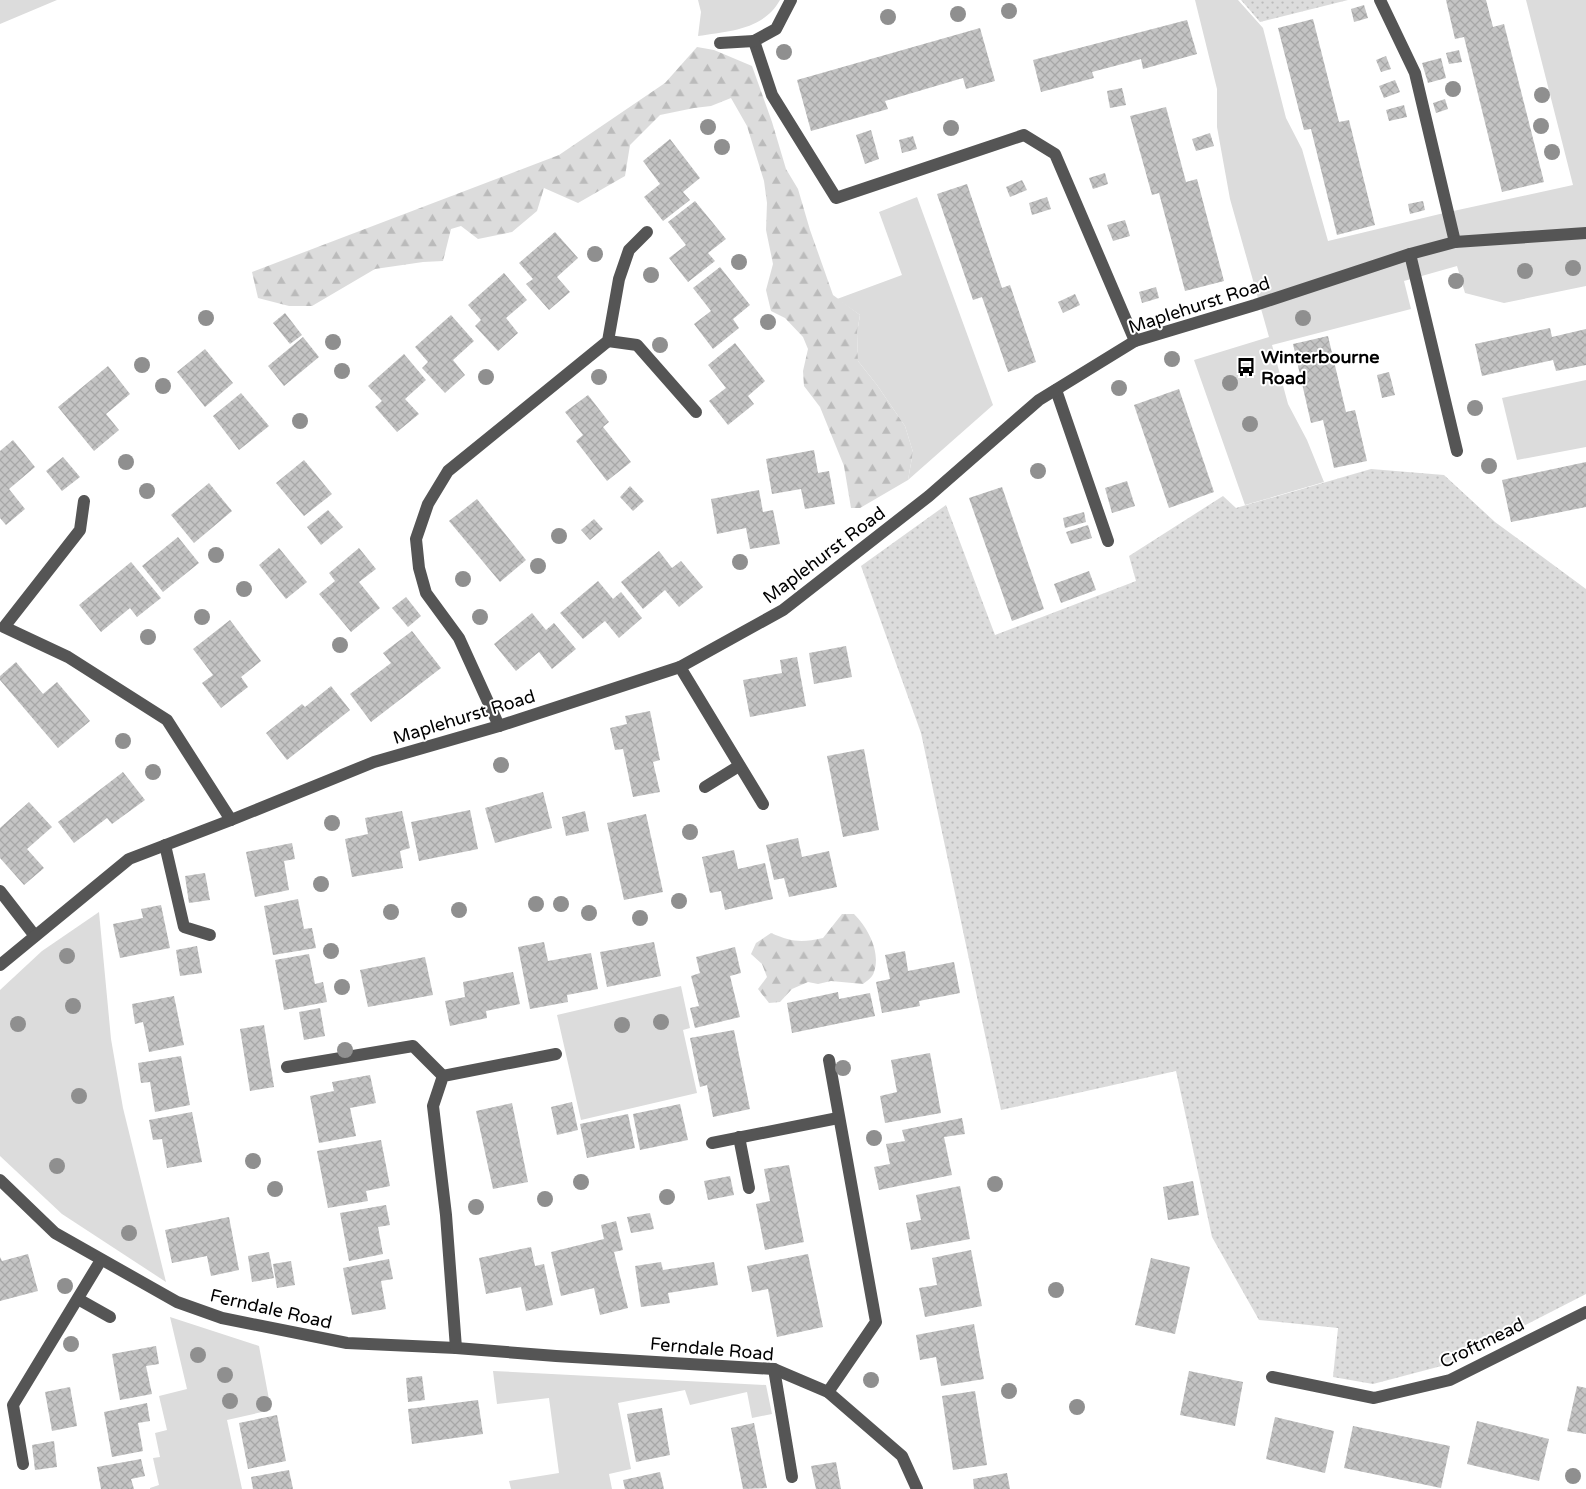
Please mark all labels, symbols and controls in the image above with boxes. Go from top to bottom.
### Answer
street label: Maplehurst Road [1125,272,1273,338]
place label: Winterbourne Road [1261,346,1379,389]
bus stop icon: Winterbourne Road [1235,356,1257,378]
street label: Maplehurst Road [758,502,890,608]
street label: Maplehurst Road [390,685,538,749]
street label: Ferndale Road [208,1284,334,1334]
street label: Croftmead [1436,1313,1528,1373]
street label: Ferndale Road [649,1333,775,1365]

